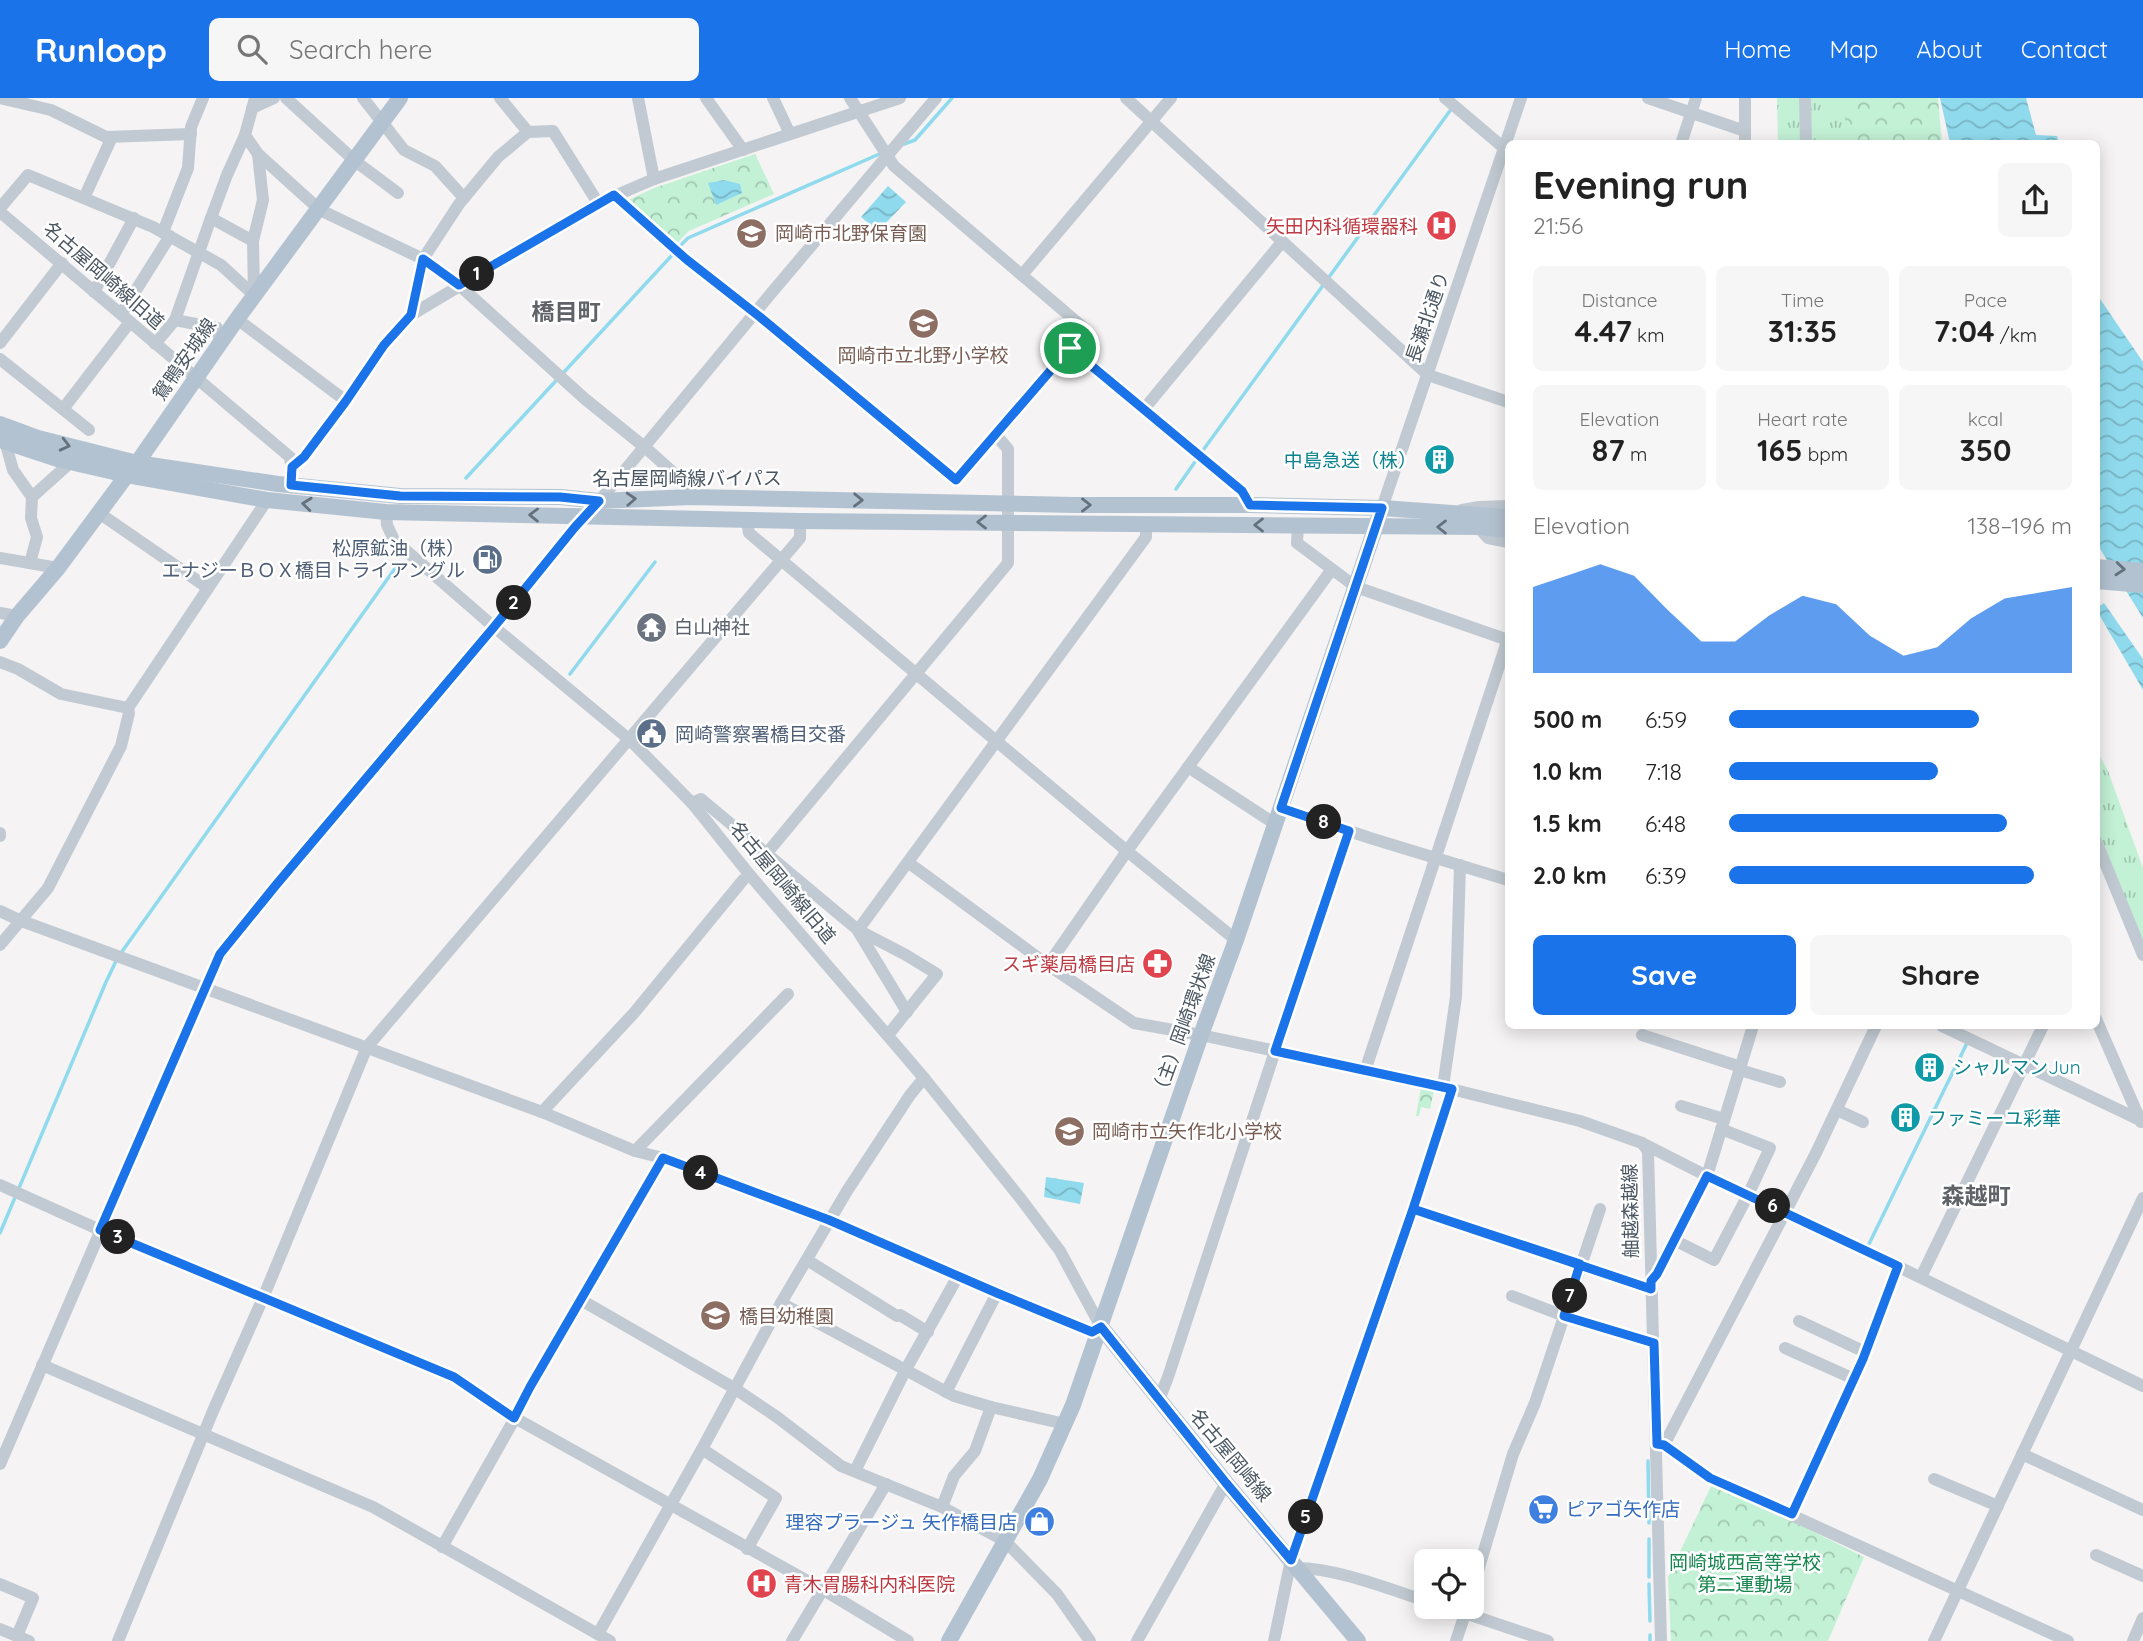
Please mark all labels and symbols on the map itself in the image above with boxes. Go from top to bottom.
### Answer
hospital icon: 矢田内科循環器科 [1424,209,1458,243]
place label: 矢田内科循環器科 [1266,214,1418,238]
street label: 名古屋岡崎線旧道 [39,216,169,334]
school or university icon: 岡崎市北野保育園 [735,216,769,250]
place label: 岡崎市北野保育園 [775,221,927,245]
pin: 1 [460,256,494,292]
street label: 長瀬北通り [1400,268,1454,366]
district label: 橋目町 [532,297,601,326]
school or university icon: 岡崎市立北野小学校 [906,307,940,341]
street label: 鴛鴨安城線 [147,313,221,405]
pin [1040,318,1100,378]
place label: 岡崎市立北野小学校 [837,343,1009,367]
one-way arrow [59,437,71,451]
building icon: 中島急送（株） [1423,443,1457,477]
place label: 中島急送（株） [1284,448,1417,472]
street label: 名古屋岡崎線バイパス [592,466,782,490]
one-way arrow [626,491,637,506]
one-way arrow [853,493,864,508]
one-way arrow [302,496,313,511]
one-way arrow [1081,497,1091,513]
one-way arrow [529,507,539,523]
one-way arrow [977,514,987,530]
one-way arrow [1253,517,1264,533]
one-way arrow [1437,519,1447,535]
place label: 松原鉱油（株） エナジーＢＯＸ橋目トライアングル [162,536,465,582]
fuel station icon: 松原鉱油（株） エナジーＢＯＸ橋目トライアングル [471,542,505,576]
one-way arrow [2115,561,2126,576]
pin: 2 [496,586,532,620]
temple icon: 白山神社 [634,610,668,644]
place label: 白山神社 [674,615,750,639]
public building icon: 岡崎警察署橋目交番 [635,717,669,751]
place label: 岡崎警察署橋目交番 [675,722,846,746]
pin: 8 [1306,804,1342,840]
street label: 名古屋岡崎線旧道 [725,816,841,948]
pharmacy icon: スギ薬局橋目店 [1141,947,1175,981]
street label: （主）岡崎環状線 [1146,950,1220,1102]
place label: スギ薬局橋目店 [1002,952,1135,976]
building icon: シャルマンJun [1913,1050,1947,1084]
place label: シャルマンJun [1953,1055,2081,1079]
building icon: ファミーユ彩華 [1888,1101,1922,1135]
place label: ファミーユ彩華 [1928,1106,2061,1130]
school or university icon: 岡崎市立矢作北小学校 [1052,1114,1086,1148]
place label: 岡崎市立矢作北小学校 [1092,1119,1282,1143]
pin: 4 [684,1156,718,1190]
street label: 舳越森越線 [1617,1163,1643,1259]
district label: 森越町 [1942,1181,2011,1210]
pin: 6 [1756,1188,1790,1224]
pin: 3 [100,1220,136,1254]
pin: 7 [1552,1278,1588,1314]
school or university icon: 橋目幼稚園 [699,1299,733,1333]
place label: 橋目幼稚園 [739,1304,834,1328]
street label: 名古屋岡崎線 [1185,1404,1277,1506]
supermarket icon: ピアゴ矢作店 [1526,1492,1560,1526]
place label: ピアゴ矢作店 [1566,1497,1680,1521]
pin: 5 [1288,1500,1324,1534]
shop icon: 理容プラージュ 矢作橋目店 [1023,1505,1057,1539]
place label: 理容プラージュ 矢作橋目店 [786,1510,1017,1534]
park label: 岡崎城西高等学校 第二運動場 [1669,1550,1821,1596]
hospital icon: 青木胃腸科内科医院 [744,1567,778,1601]
place label: 青木胃腸科内科医院 [784,1572,955,1596]

